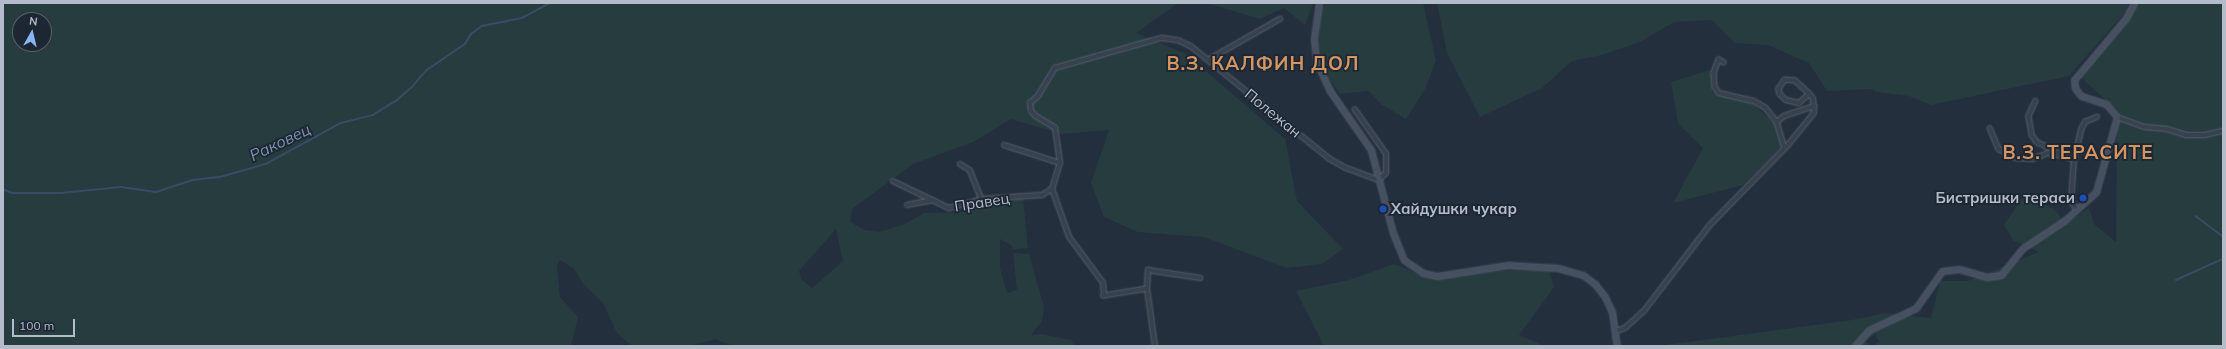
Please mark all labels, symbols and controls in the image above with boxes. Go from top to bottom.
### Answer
north arrow [12,12,52,52]
text: N [28,14,39,29]
district label: В.З. КАЛФИН ДОЛ [1166,53,1360,75]
street label: Полежан [1241,85,1305,141]
water label: Раковец [246,119,314,165]
district label: В.З. ТЕРАСИТЕ [2002,142,2154,164]
street label: Правец [953,189,1011,215]
place label: Бистришки тераси [1935,189,2075,207]
marker: Бистришки тераси [2078,193,2088,203]
place label: Хайдушки чукар [1391,200,1517,218]
marker: Хайдушки чукар [1378,204,1388,214]
scale bar [14,311,77,337]
text: 100 m [19,318,54,333]

